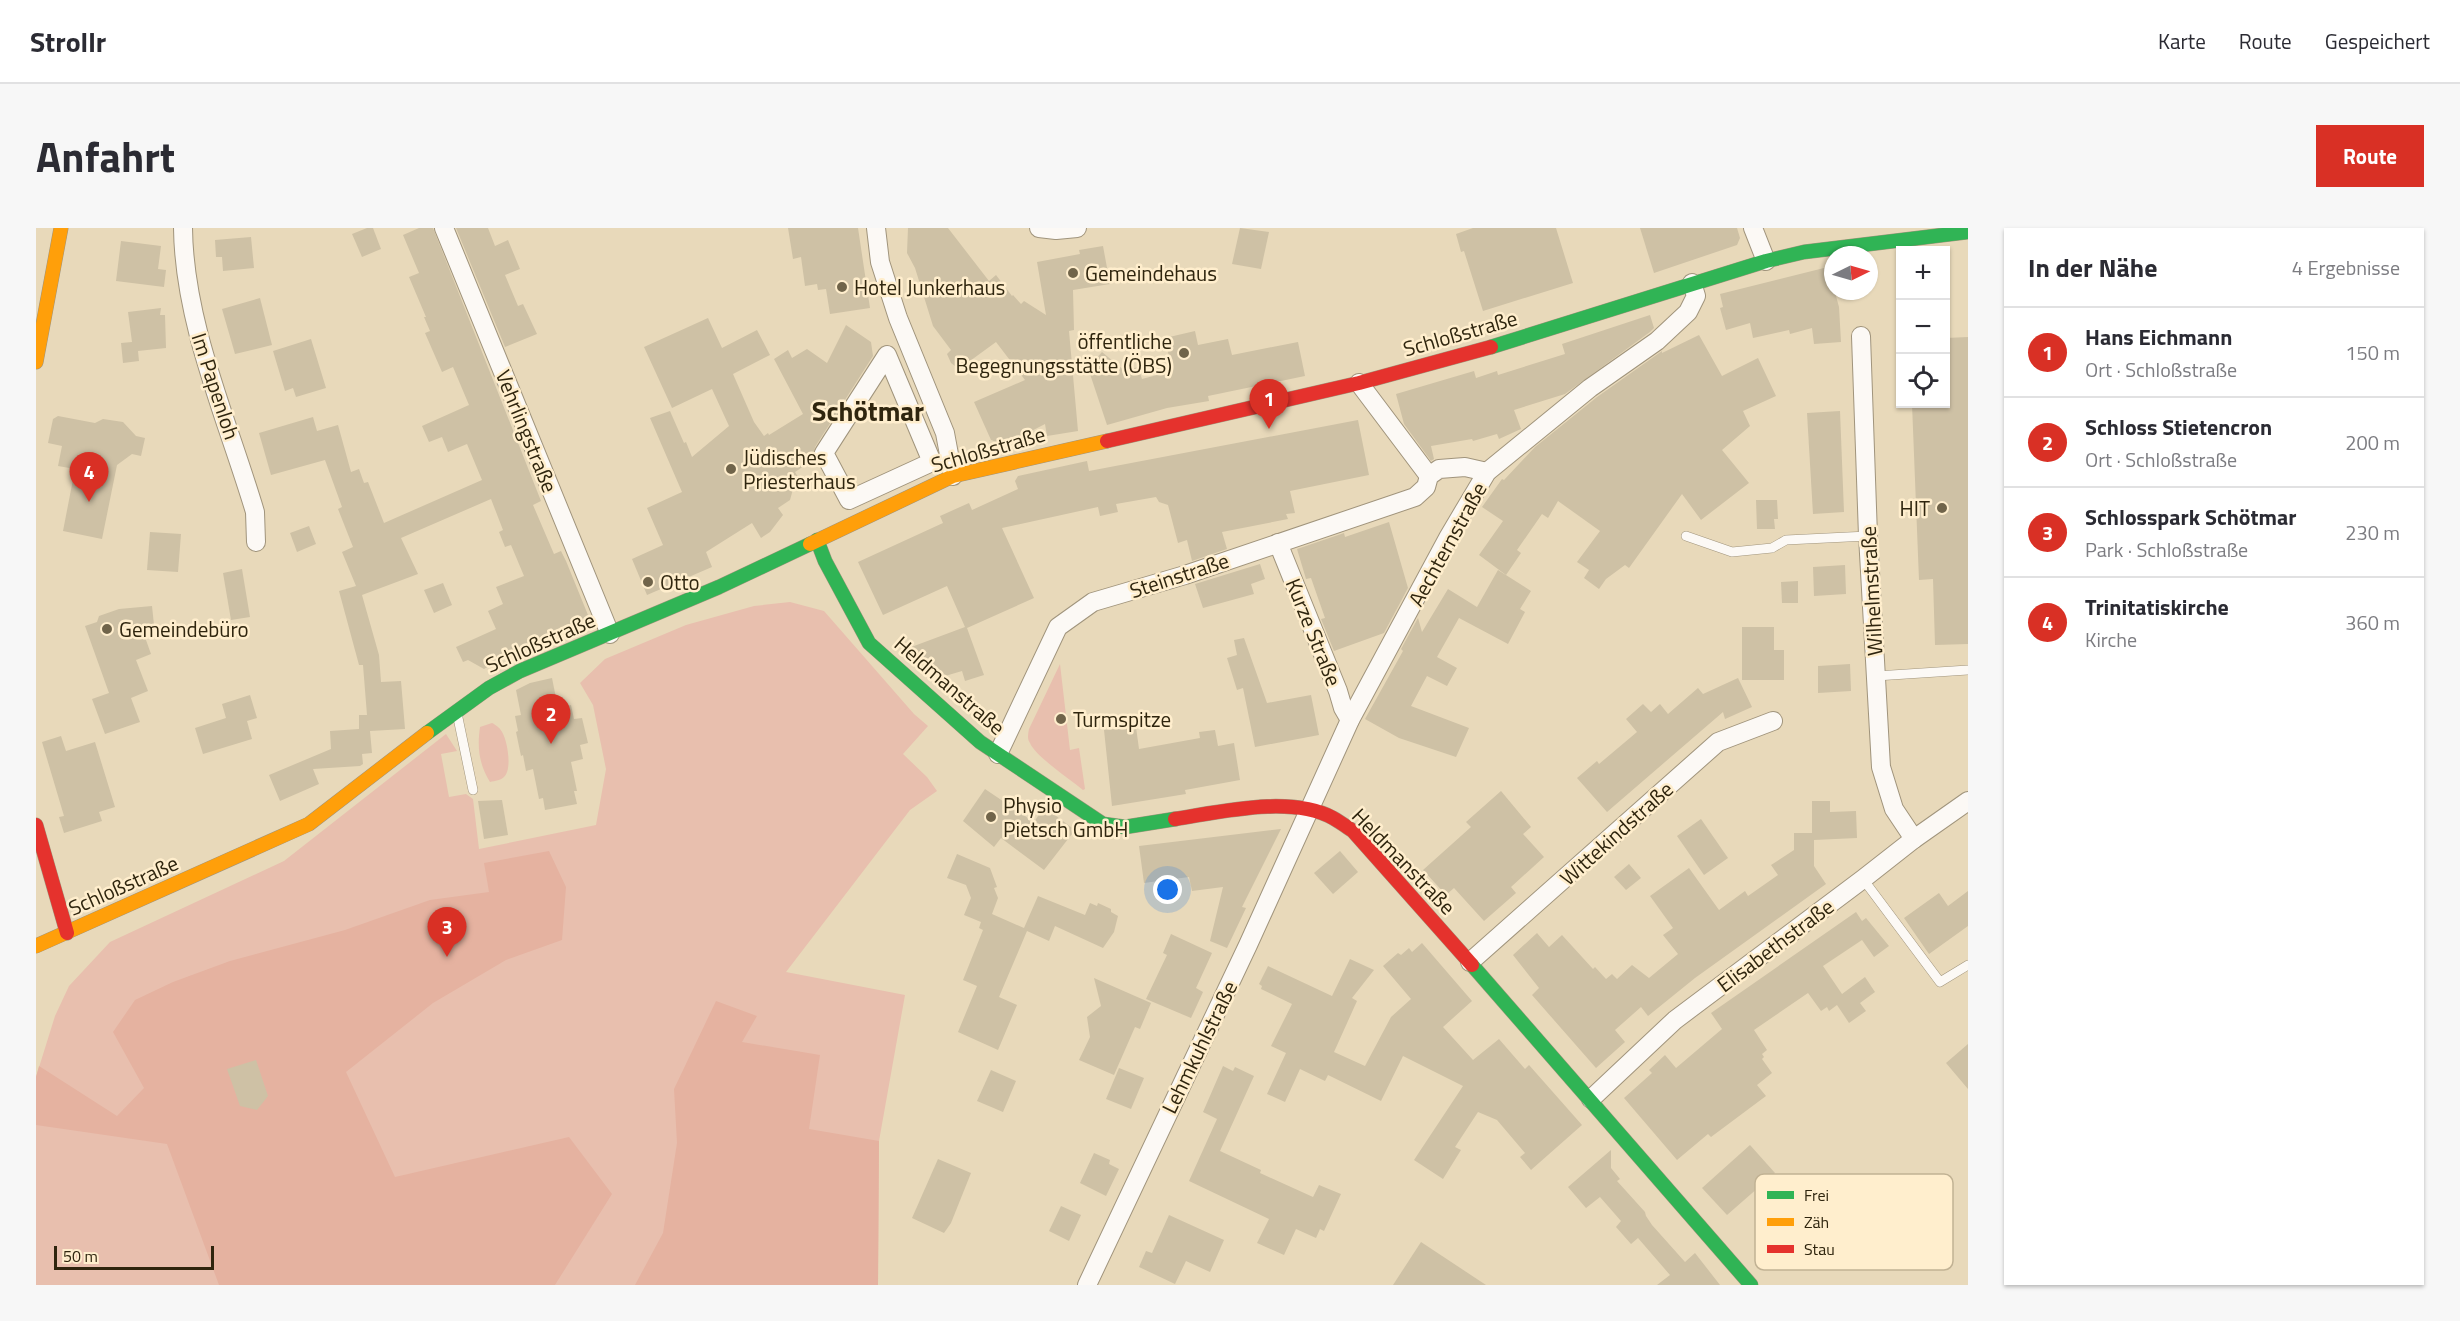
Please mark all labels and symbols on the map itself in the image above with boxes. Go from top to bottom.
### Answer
north arrow [1824,246,1878,300]
place label: Gemeindehaus [1085,257,1217,289]
marker: Gemeindehaus [1066,266,1080,280]
place label: Hotel Junkerhaus [854,271,1005,303]
marker: Hotel Junkerhaus [835,280,849,294]
street label: Schloßstraße [1399,301,1521,365]
place label: öffentliche Begegnungsstätte (ÖBS) [955,325,1172,381]
street label: Im Papenloh [184,329,248,443]
marker: öffentliche Begegnungsstätte (ÖBS) [1177,346,1191,360]
street label: Vehrlingstraße [488,365,566,497]
pin: 1 [1250,380,1288,429]
district label: Schötmar [812,390,924,431]
street label: Schloßstraße [927,417,1049,481]
place label: Jüdisches Priesterhaus [743,441,856,497]
pin: 4 [70,452,108,502]
marker: Jüdisches Priesterhaus [724,462,738,476]
street label: Aechternstraße [1400,476,1494,612]
place label: HIT [1900,492,1930,524]
marker: HIT [1935,501,1949,515]
street label: Wilhelmstraße [1852,525,1890,657]
street label: Steinstraße [1125,544,1233,606]
place label: Otto [660,566,700,598]
street label: Kurze Straße [1278,573,1350,691]
marker: Otto [641,575,655,589]
street label: Schloßstraße [480,604,600,680]
place label: Gemeindebüro [119,613,249,645]
marker: Gemeindebüro [100,622,114,636]
street label: Heldmanstraße [888,628,1012,742]
pin: 2 [532,694,570,744]
place label: Turmspitze [1073,703,1171,735]
marker: Turmspitze [1054,712,1068,726]
street label: Wittekindstraße [1552,773,1680,893]
place label: Physio Pietsch GmbH [1003,789,1128,845]
street label: Heldmanstraße [1345,800,1463,922]
marker: Physio Pietsch GmbH [984,810,998,824]
street label: Schloßstraße [63,847,183,923]
your location [1153,875,1182,904]
street label: Elisabethstraße [1710,890,1840,1000]
pin: 3 [428,908,466,957]
street label: Lehmkuhlstraße [1153,975,1245,1119]
legend [1755,1174,1953,1270]
text: Frei [1804,1183,1829,1207]
text: Zäh [1804,1210,1829,1234]
text: Stau [1804,1237,1835,1261]
scale bar [54,1243,214,1270]

